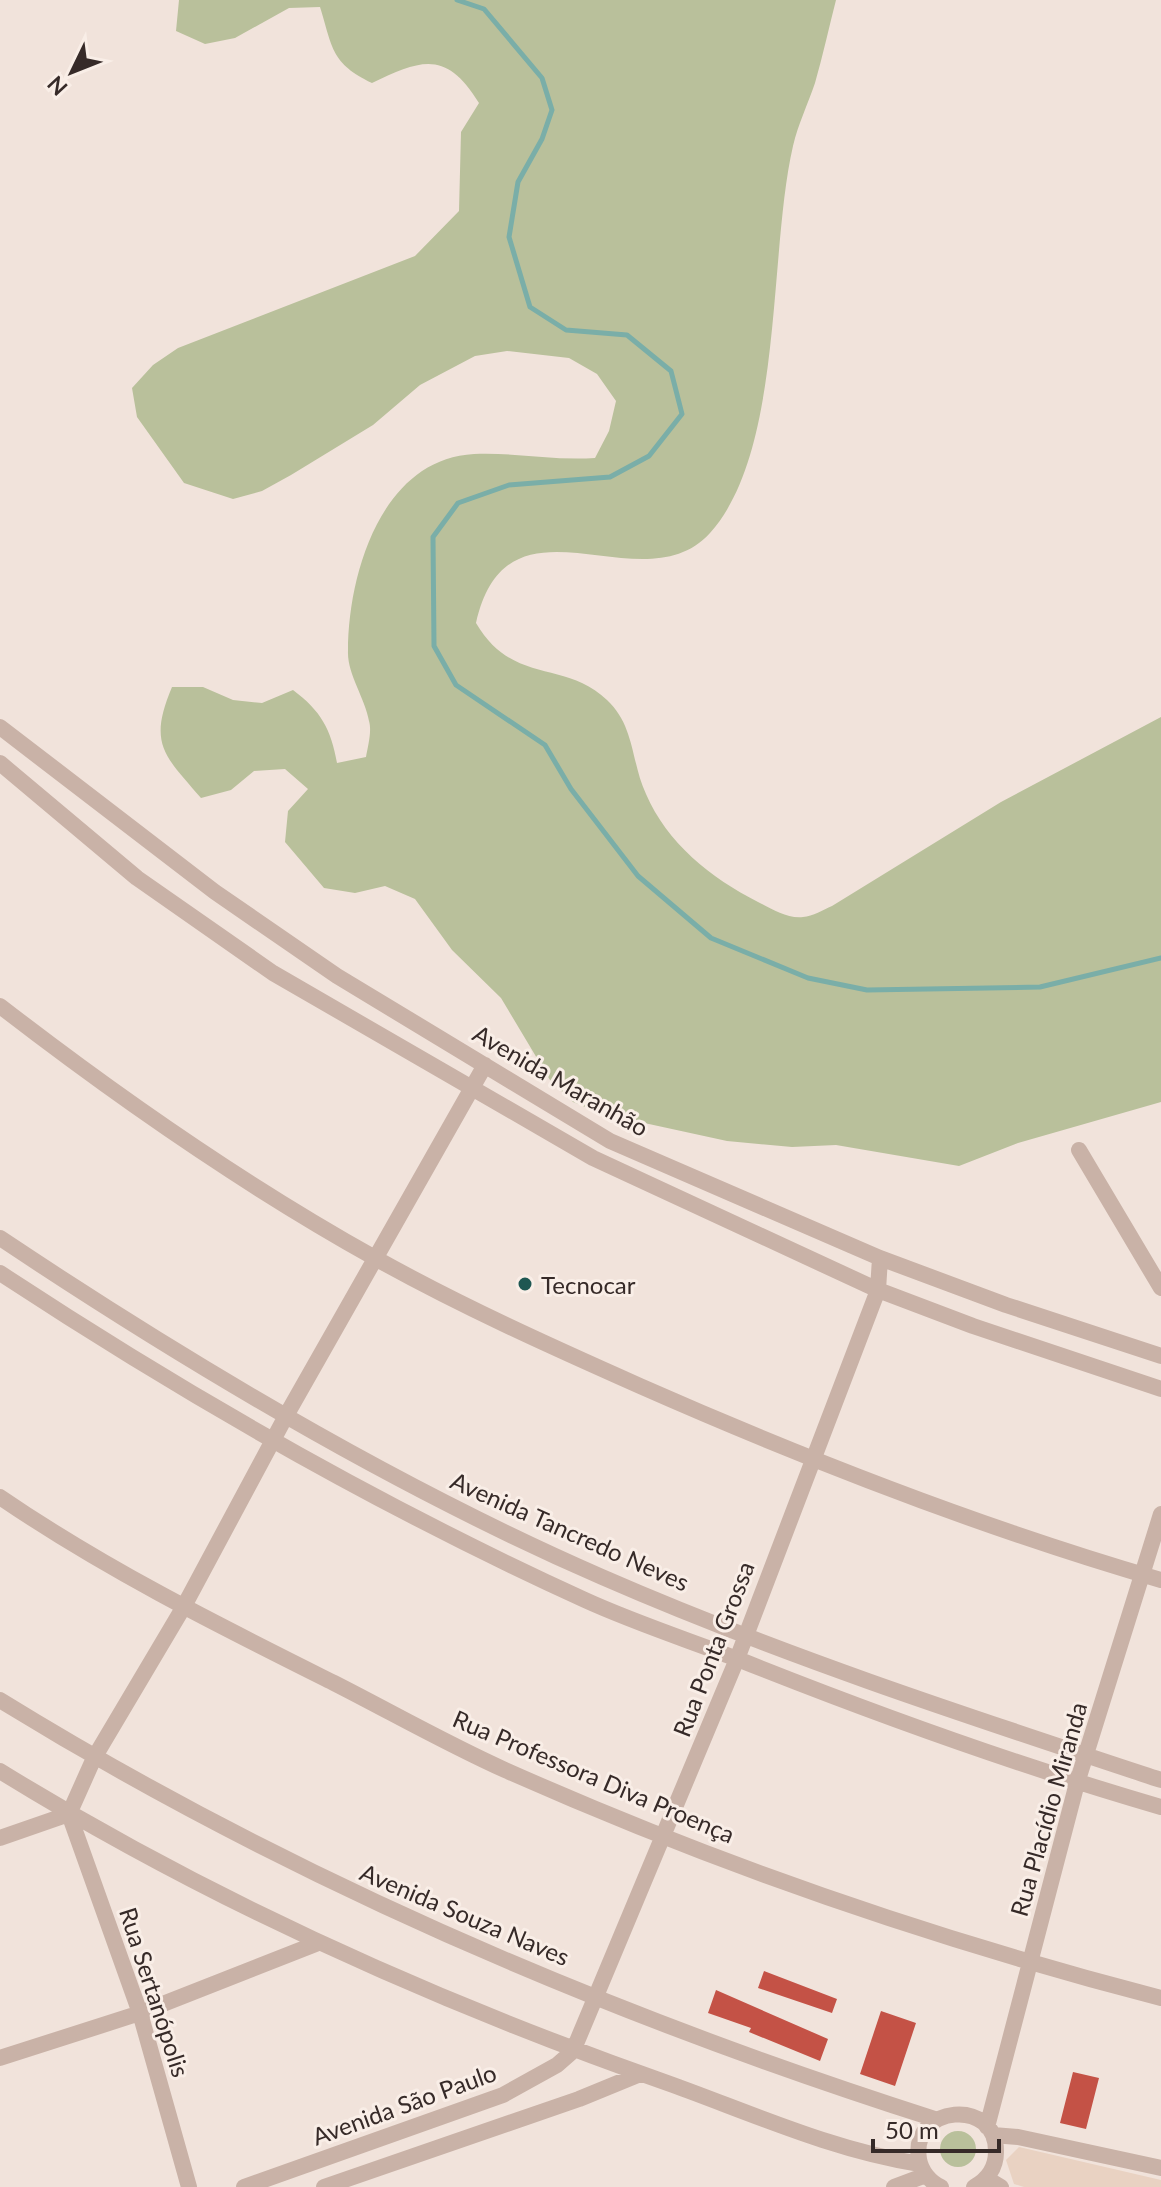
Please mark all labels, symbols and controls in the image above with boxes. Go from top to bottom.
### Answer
north arrow [32,32,112,112]
text: N [41,71,73,101]
street label: Avenida Maranhão [468,1018,654,1142]
place label: Tecnocar [541,1270,636,1299]
marker: Tecnocar [516,1275,534,1293]
street label: Avenida Tancredo Neves [446,1465,694,1597]
street label: Rua Ponta Grossa [666,1557,760,1741]
street label: Rua Placídio Miranda [1004,1699,1092,1919]
street label: Rua Professora Diva Proença [449,1703,739,1849]
street label: Avenida Souza Naves [356,1857,574,1971]
street label: Rua Sertanópolis [114,1903,196,2081]
street label: Avenida São Paulo [308,2057,500,2151]
scale bar [873,2103,999,2153]
text: 50 m [885,2115,939,2144]

